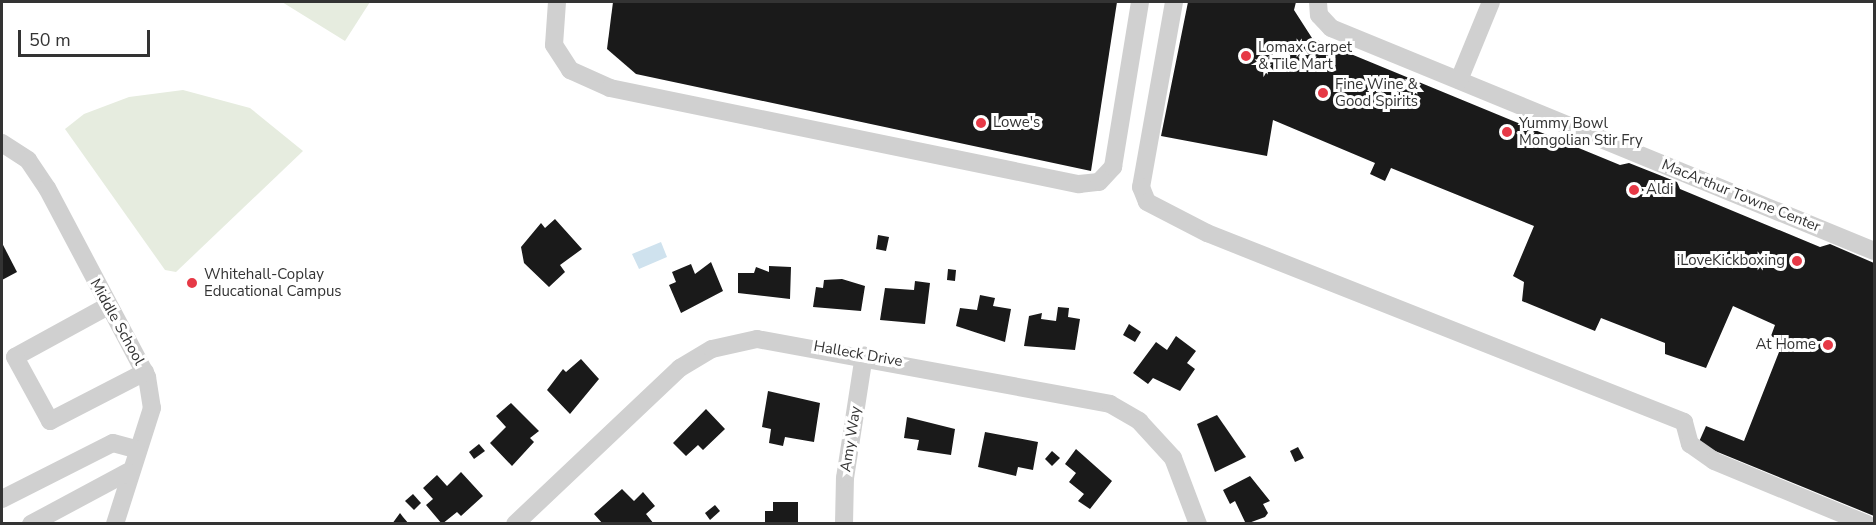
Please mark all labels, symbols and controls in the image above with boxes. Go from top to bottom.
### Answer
scale bar [21,18,153,56]
text: 50 m [29,28,71,52]
place label: Lomax Carpet & Tile Mart [1258,38,1352,73]
marker: Lomax Carpet & Tile Mart [1239,49,1253,63]
place label: Fine Wine & Good Spirits [1335,75,1418,110]
marker: Fine Wine & Good Spirits [1316,86,1330,100]
place label: Lowe's [993,114,1040,132]
place label: Yummy Bowl Mongolian Stir Fry [1519,114,1643,149]
marker: Lowe's [974,116,988,130]
marker: Yummy Bowl Mongolian Stir Fry [1500,125,1514,139]
street label: MacArthur Towne Center [1659,156,1823,236]
place label: Aldi [1646,181,1674,199]
marker: Aldi [1627,183,1641,197]
place label: iLoveKickboxing [1677,252,1785,270]
marker: iLoveKickboxing [1790,254,1804,268]
place label: Whitehall-Coplay Educational Campus [204,265,342,300]
street label: Middle School [86,276,148,368]
marker: Whitehall-Coplay Educational Campus [185,276,199,290]
place label: At Home [1756,336,1816,354]
street label: Halleck Drive [812,337,904,371]
marker: At Home [1821,338,1835,352]
street label: Amy Way [837,405,865,473]

